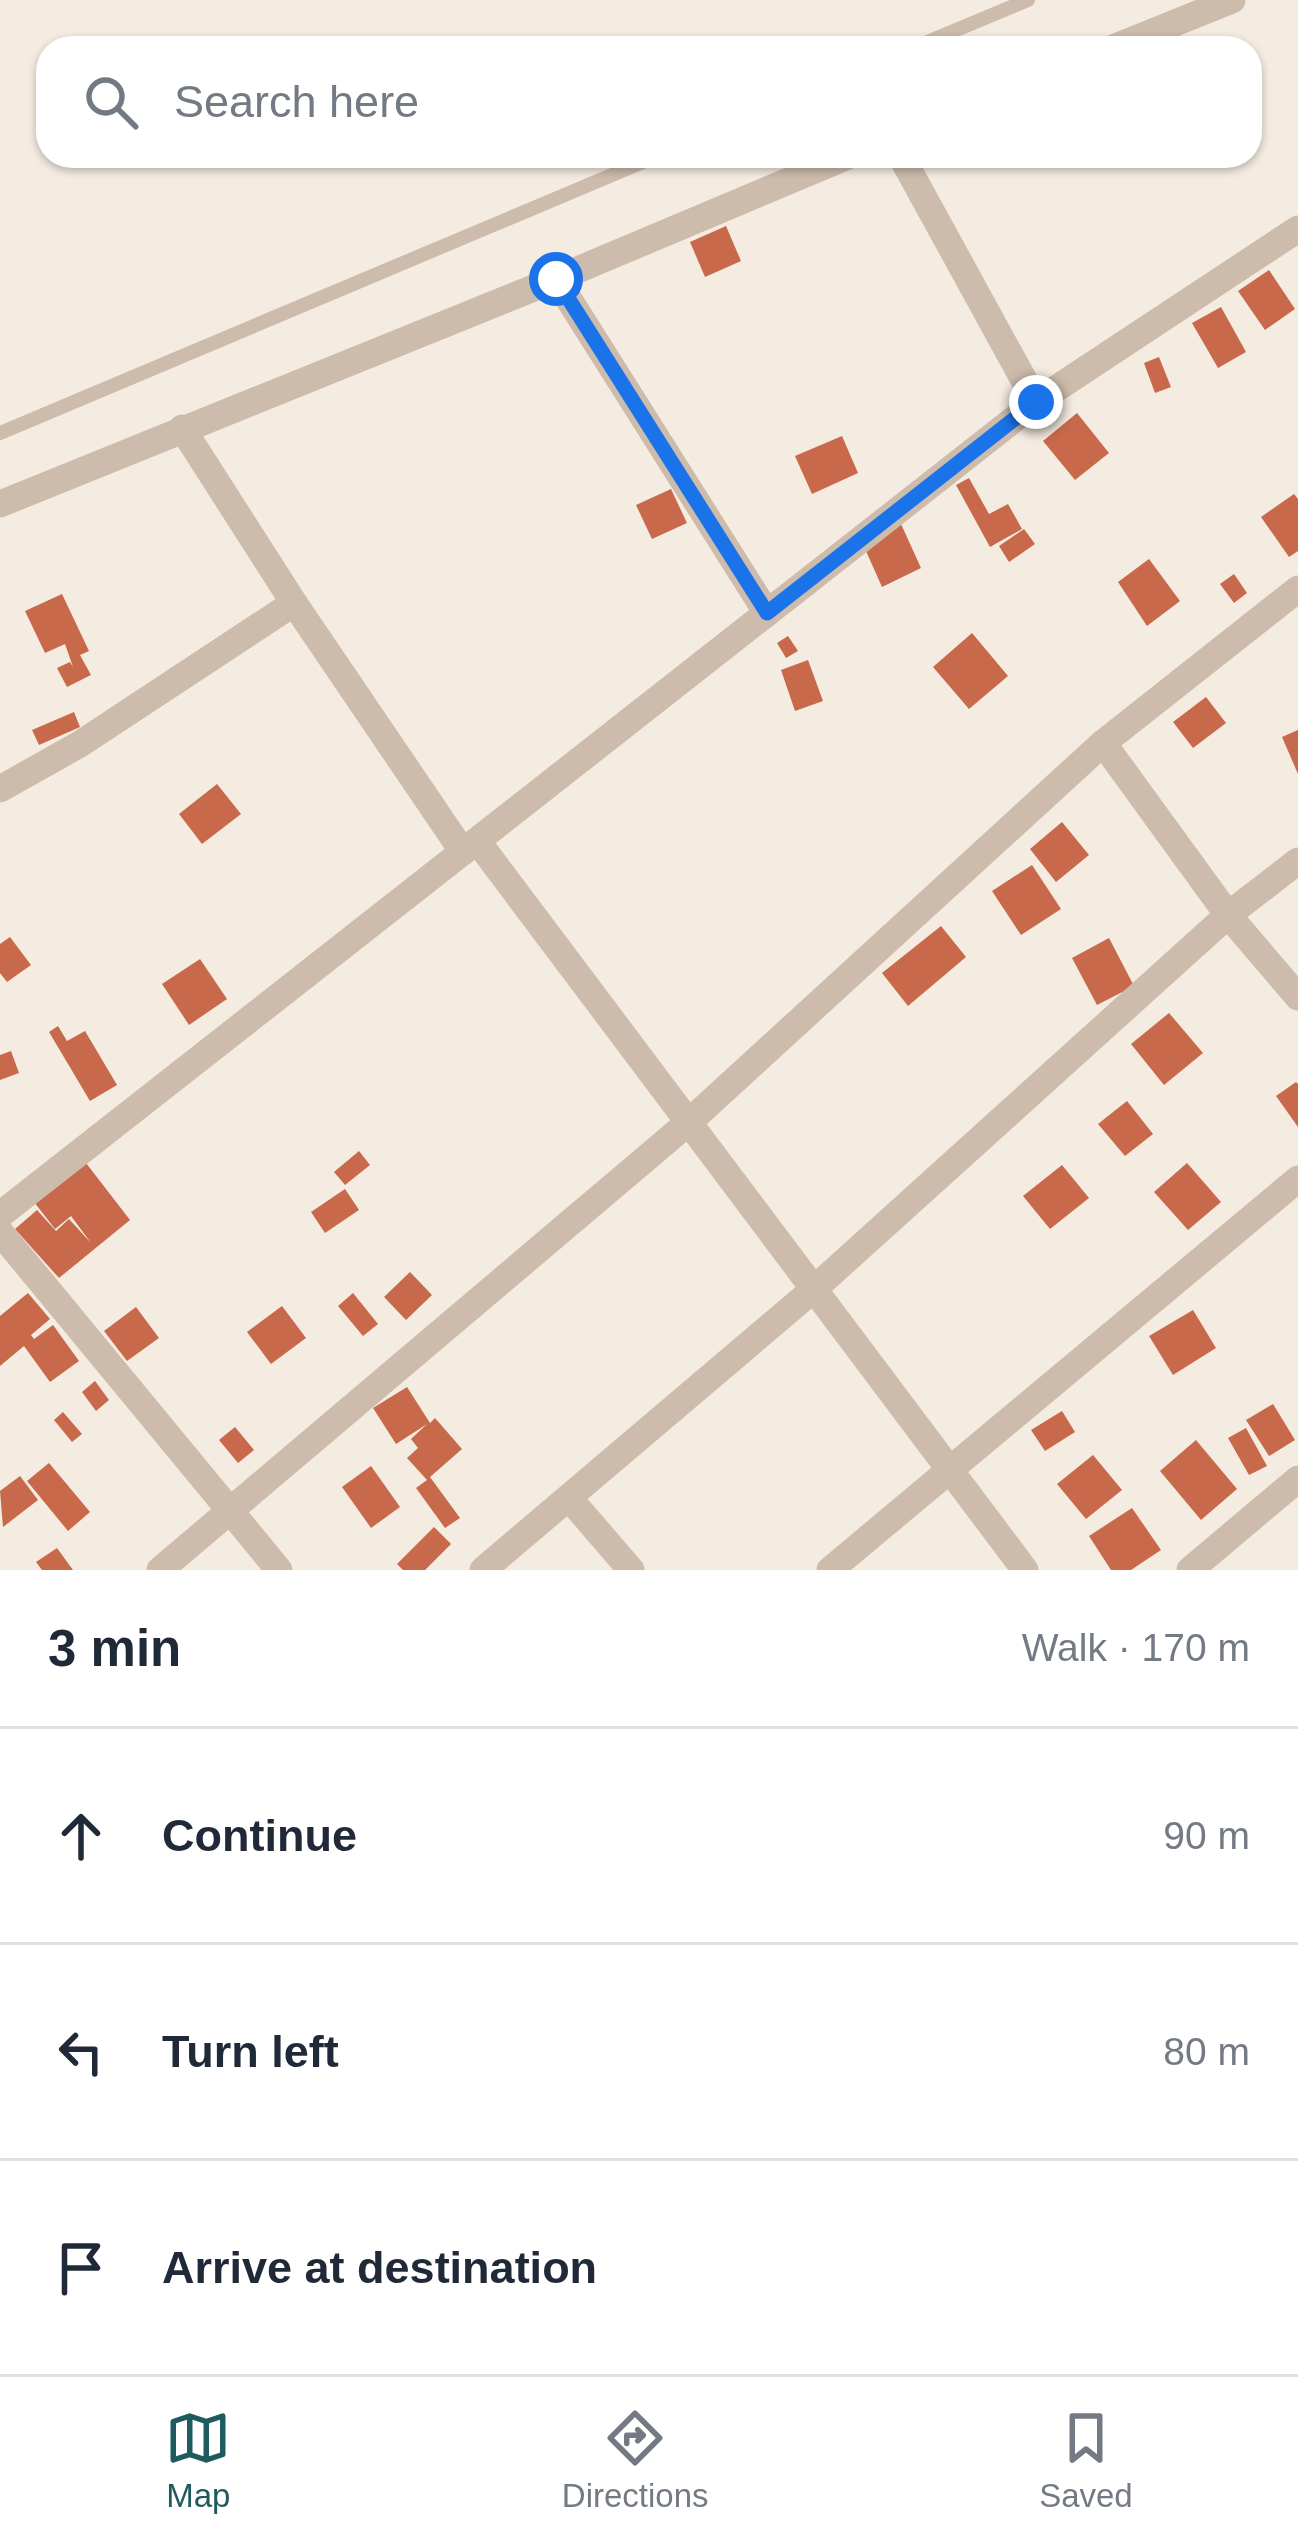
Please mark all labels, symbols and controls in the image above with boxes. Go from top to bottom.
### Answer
search box [36,36,1262,168]
icon: search [78,69,144,135]
text: Search here [174,76,419,127]
route start [529,252,583,306]
route end [1009,375,1063,429]
text: 3 min [48,1620,181,1677]
text: Walk · 170 m [1022,1626,1250,1669]
icon: ahead [48,1803,114,1869]
text: Continue [162,1810,357,1861]
text: 90 m [1163,1814,1250,1857]
icon: left [48,2019,114,2085]
text: Turn left [162,2026,339,2077]
text: 80 m [1163,2030,1250,2073]
icon: arrive [48,2235,114,2301]
text: Arrive at destination [162,2242,597,2293]
tab: Map [165,2405,231,2515]
tab: Directions [562,2405,709,2515]
tab: Saved [1039,2405,1133,2515]

